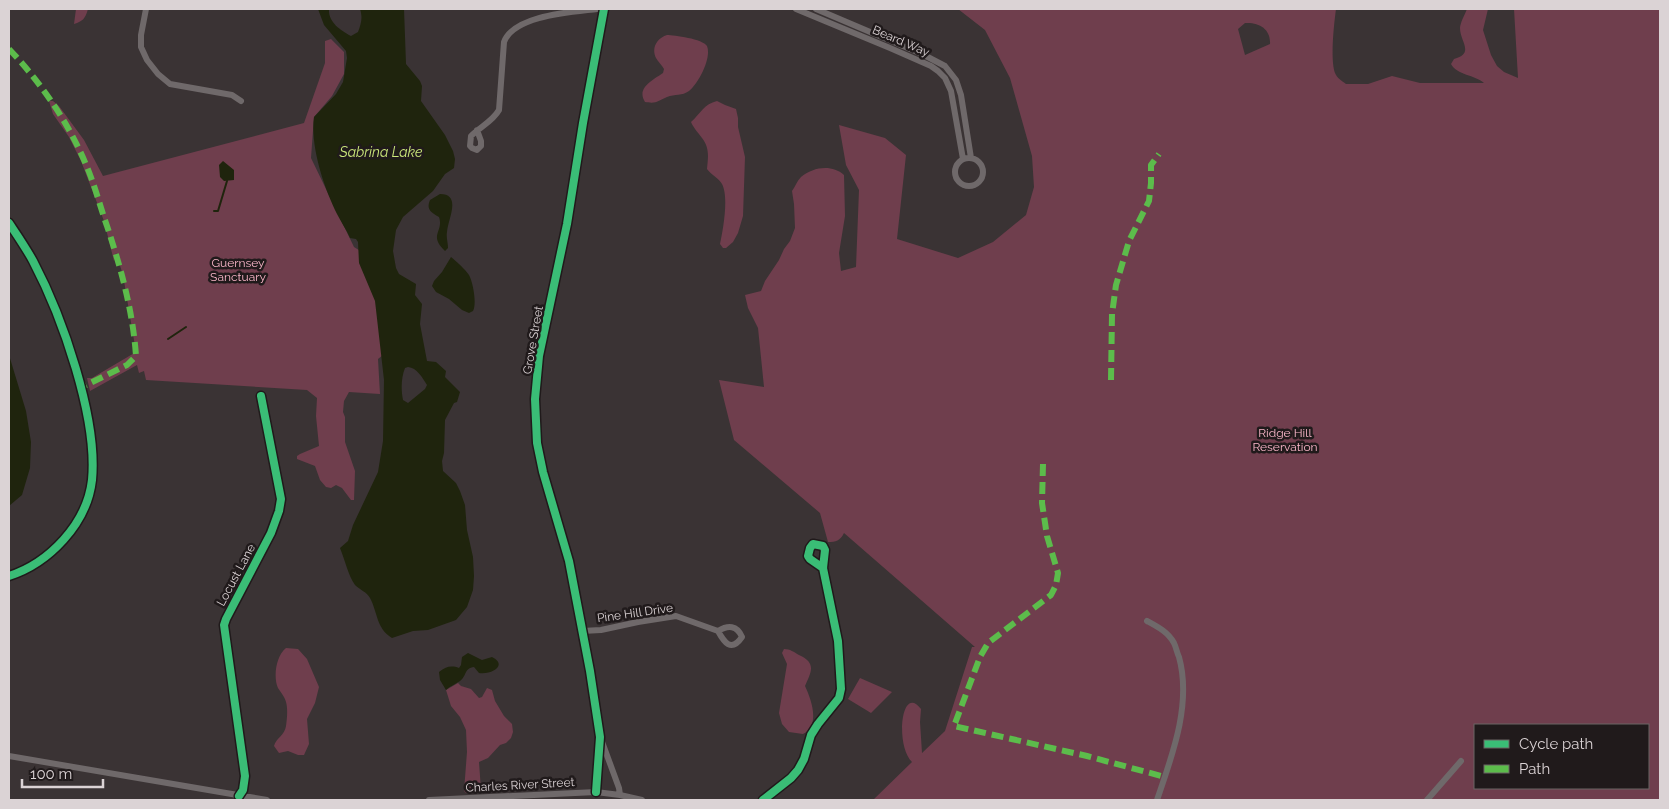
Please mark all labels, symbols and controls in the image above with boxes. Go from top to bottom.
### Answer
street label: Beard Way [870,23,932,59]
water label: Sabrina Lake [338,144,423,160]
park label: Guernsey Sanctuary [210,256,266,284]
street label: Grove Street [520,305,546,375]
park label: Ridge Hill Reservation [1252,426,1318,454]
street label: Locust Lane [214,542,258,608]
street label: Pine Hill Drive [596,601,674,625]
legend [1474,724,1649,789]
text: Cycle path [1519,735,1593,753]
scale bar [22,756,104,788]
text: Path [1519,760,1550,778]
text: 100 m [30,765,72,783]
street label: Charles River Street [465,775,575,795]

